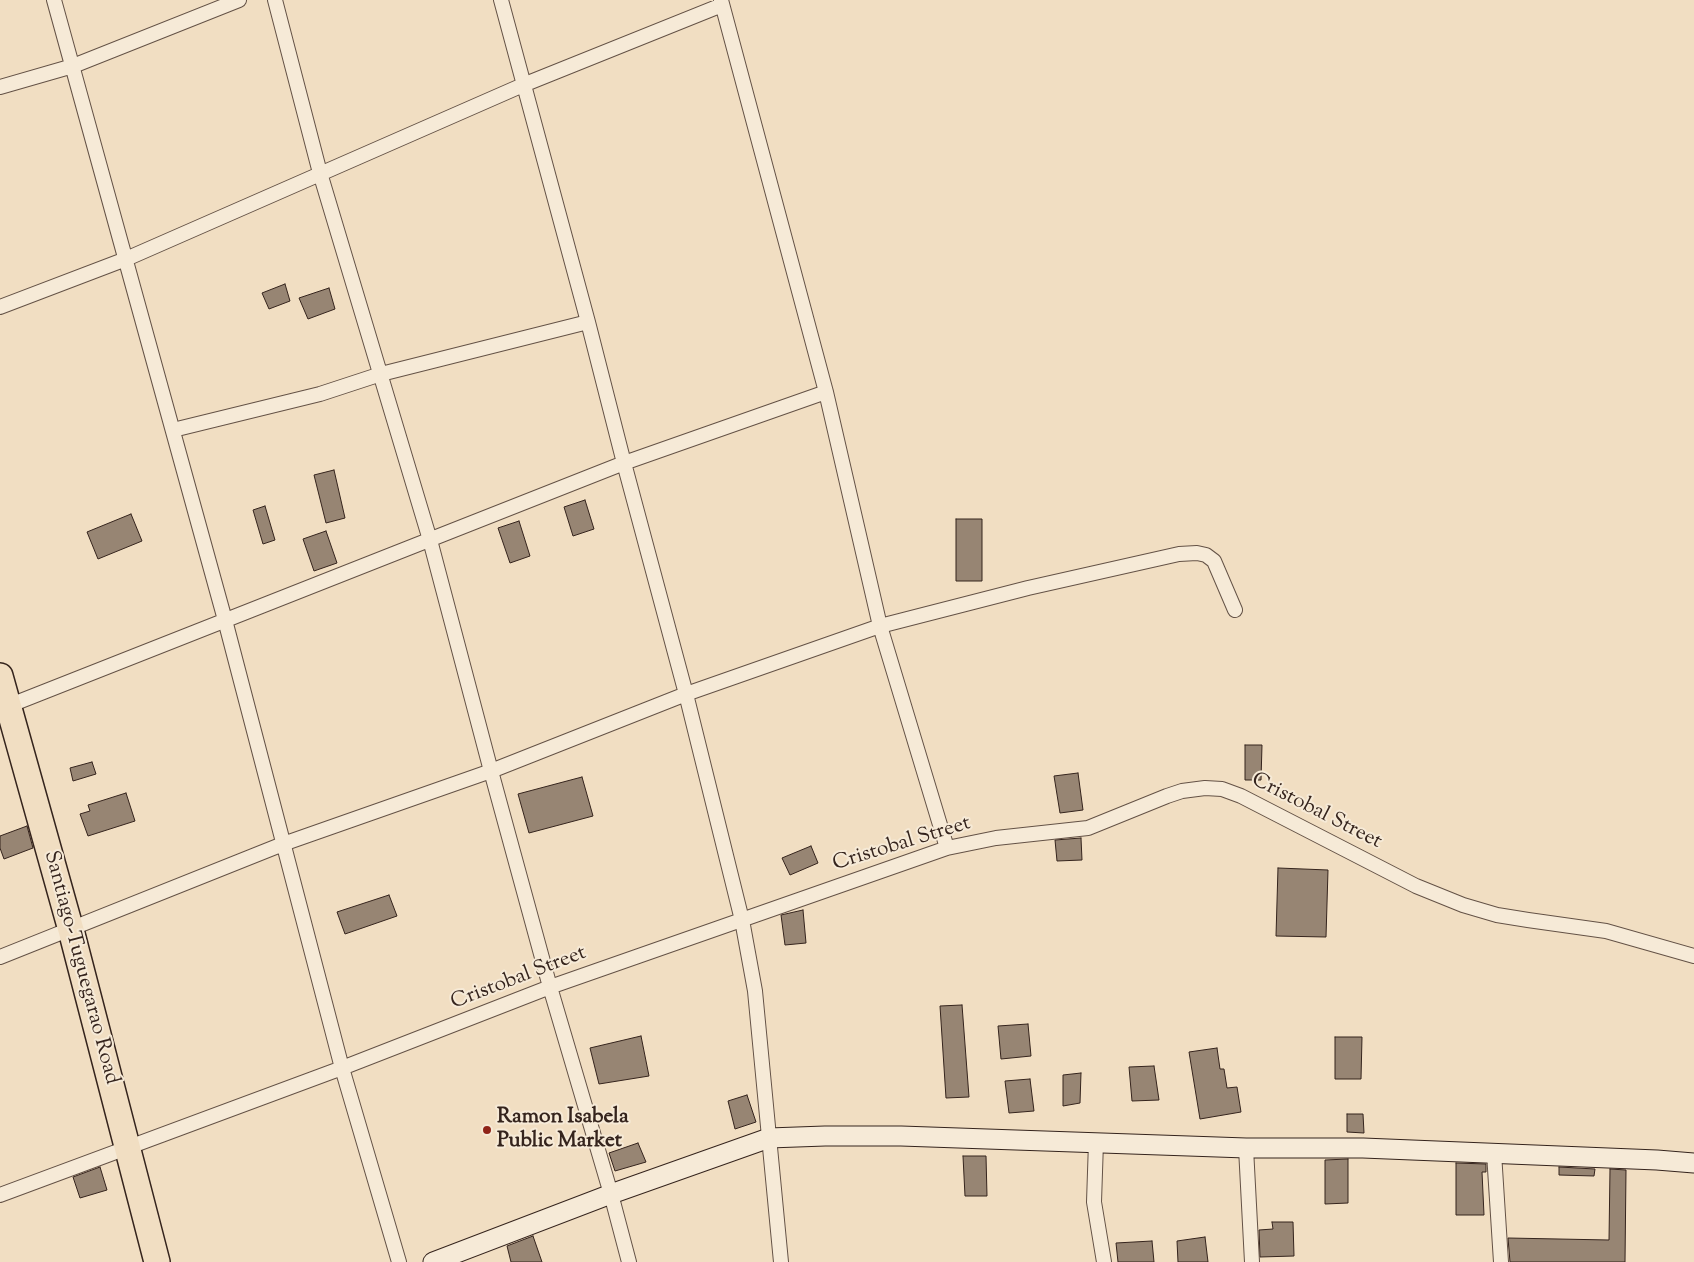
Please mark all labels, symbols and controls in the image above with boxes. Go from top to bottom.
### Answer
street label: Cristobal Street [1247,768,1385,856]
street label: Cristobal Street [830,812,974,878]
street label: Santiago-Tuguegarao Road [37,848,123,1088]
street label: Cristobal Street [448,942,590,1016]
place label: Ramon Isabela Public Market [497,1105,629,1155]
marker: Ramon Isabela Public Market [481,1124,493,1136]

